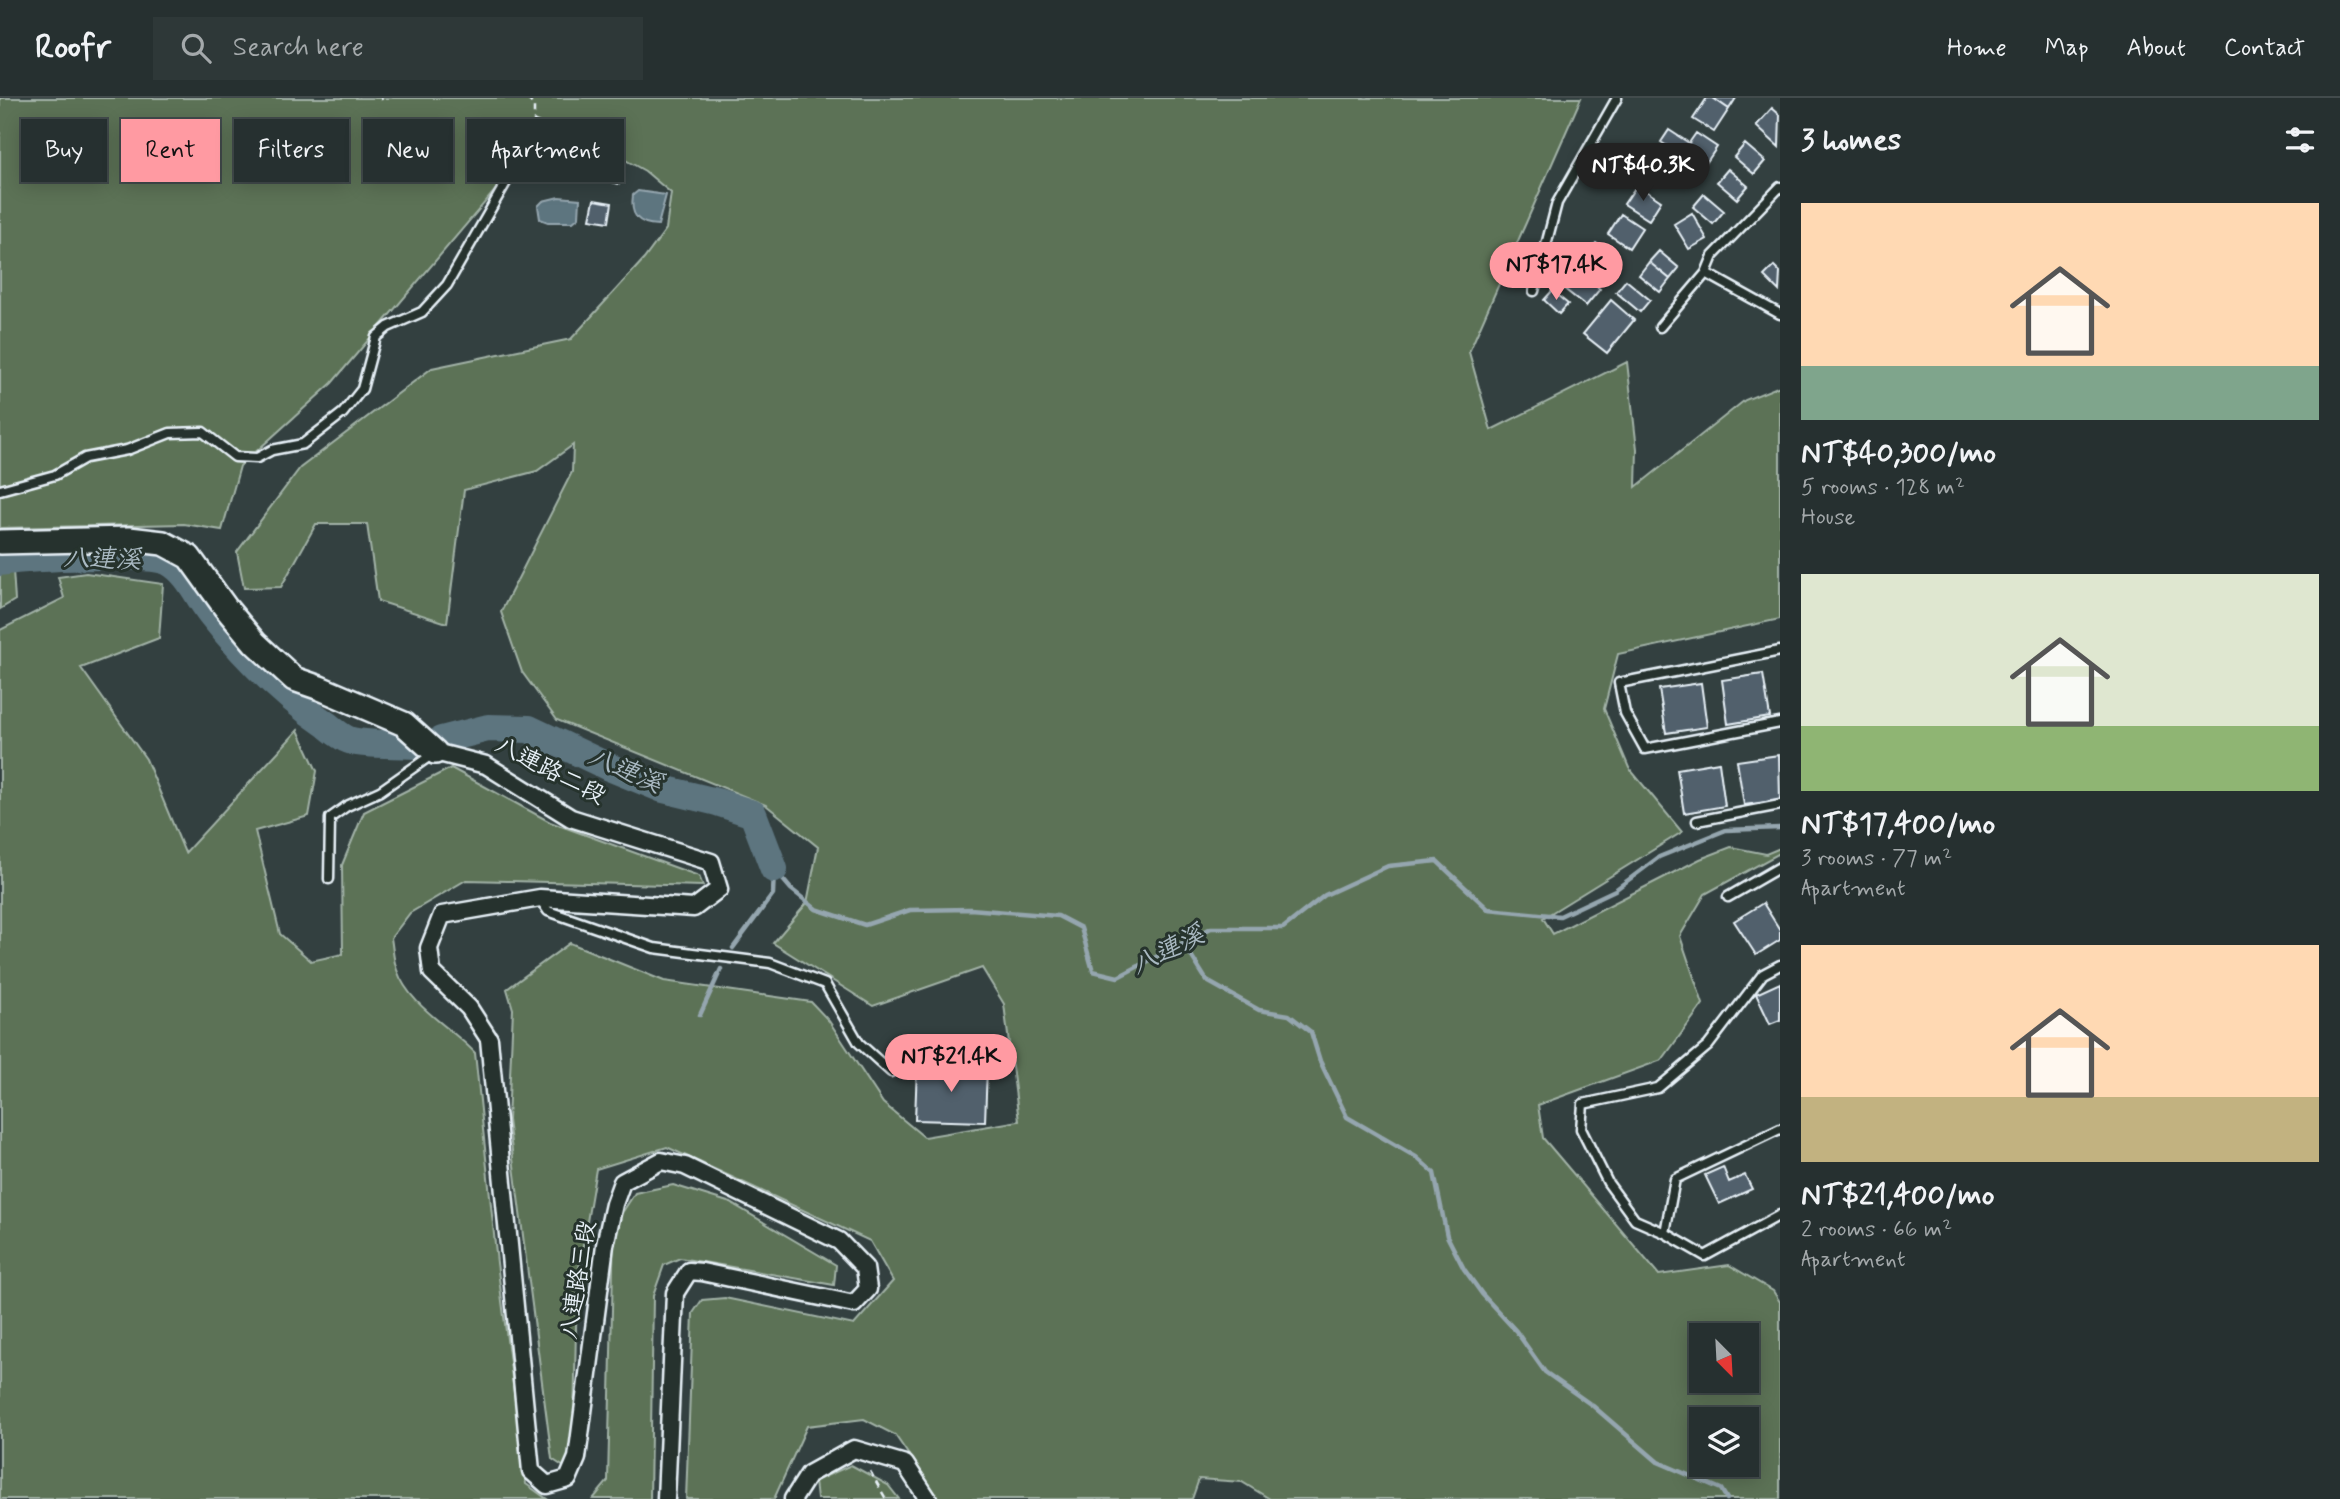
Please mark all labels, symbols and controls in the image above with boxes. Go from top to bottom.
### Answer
search box [153,17,643,80]
text: Roofr [35,26,111,70]
icon: search [177,29,215,67]
text: Search here [233,31,364,65]
text: Home [1947,33,2007,64]
text: Map [2045,33,2089,64]
text: About [2127,33,2186,64]
text: Contact [2224,33,2305,64]
chip: Buy [21,119,107,182]
chip: Rent [121,119,220,182]
chip: Filters [234,119,349,182]
chip: New [363,119,453,182]
chip: Apartment [467,119,624,182]
text: 3 homes [1801,121,1901,160]
icon: filters [2281,121,2319,159]
pin: NT$40.3K [1571,144,1715,203]
text: NT$40.3K [1592,151,1694,181]
pin: NT$17.4K [1484,242,1628,302]
icon: home [1997,248,2123,374]
text: NT$17.4K [1506,250,1606,280]
text: NT$40,300/mo [1801,434,1996,473]
text: 5 rooms · 128 m² [1801,473,1965,503]
text: House [1801,503,1855,533]
water label: 八連溪 [63,542,143,578]
icon: home [1997,619,2123,745]
street label: 八連路二段 [490,730,610,812]
water label: 八連溪 [582,740,669,803]
text: NT$17,400/mo [1801,805,1995,844]
text: 3 rooms · 77 m² [1801,844,1952,874]
text: Apartment [1801,874,1906,904]
water label: 八連溪 [1126,917,1212,984]
icon: home [1997,990,2123,1116]
pin: NT$21.4K [879,1034,1023,1094]
text: NT$21.4K [901,1042,1001,1072]
text: NT$21,400/mo [1801,1176,1995,1215]
text: 2 rooms · 66 m² [1801,1215,1952,1245]
street label: 八連路三段 [554,1218,604,1342]
text: Apartment [1801,1245,1906,1275]
north arrow [1689,1323,1759,1393]
map controls [1689,1323,1759,1477]
button: layers [1689,1407,1759,1477]

